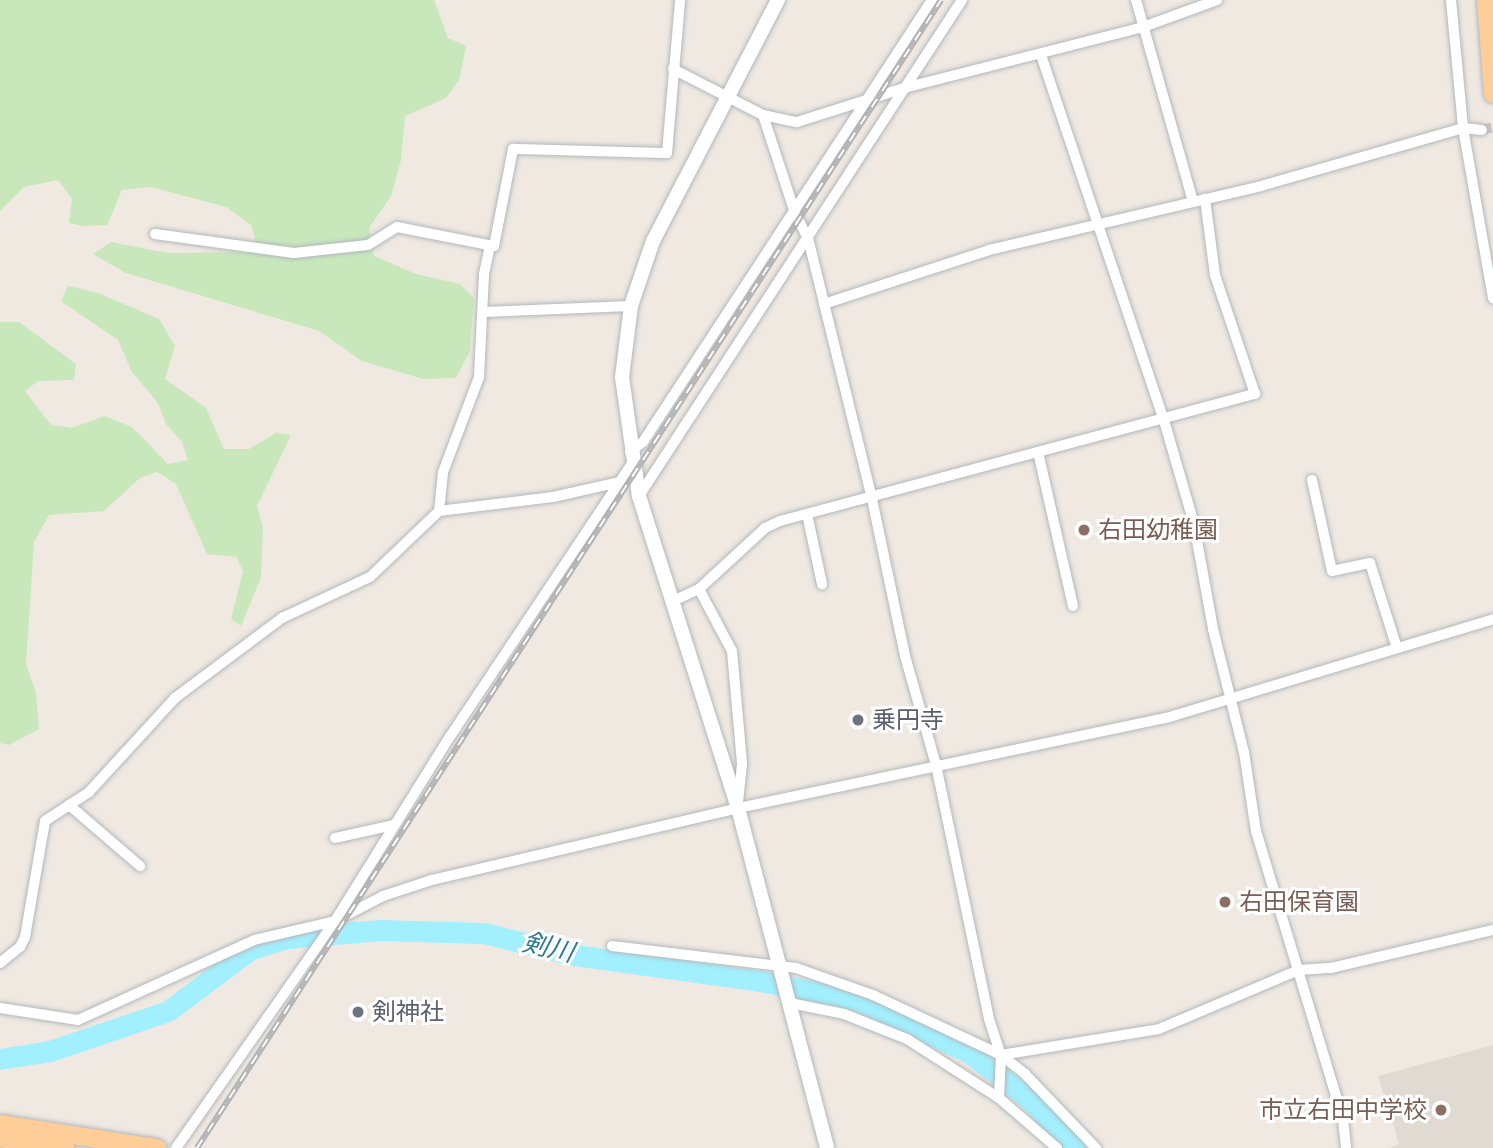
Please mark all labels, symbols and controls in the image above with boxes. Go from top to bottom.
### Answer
place label: 右田幼稚園 [1098,516,1218,544]
marker: 右田幼稚園 [1076,522,1092,538]
place label: 乗円寺 [872,706,944,734]
marker: 乗円寺 [850,712,866,728]
place label: 右田保育園 [1239,888,1359,916]
marker: 右田保育園 [1217,894,1233,910]
water label: 剣川 [519,927,577,969]
place label: 剣神社 [372,998,444,1026]
marker: 剣神社 [350,1004,366,1020]
place label: 市立右田中学校 [1259,1096,1427,1124]
marker: 市立右田中学校 [1433,1102,1449,1118]

